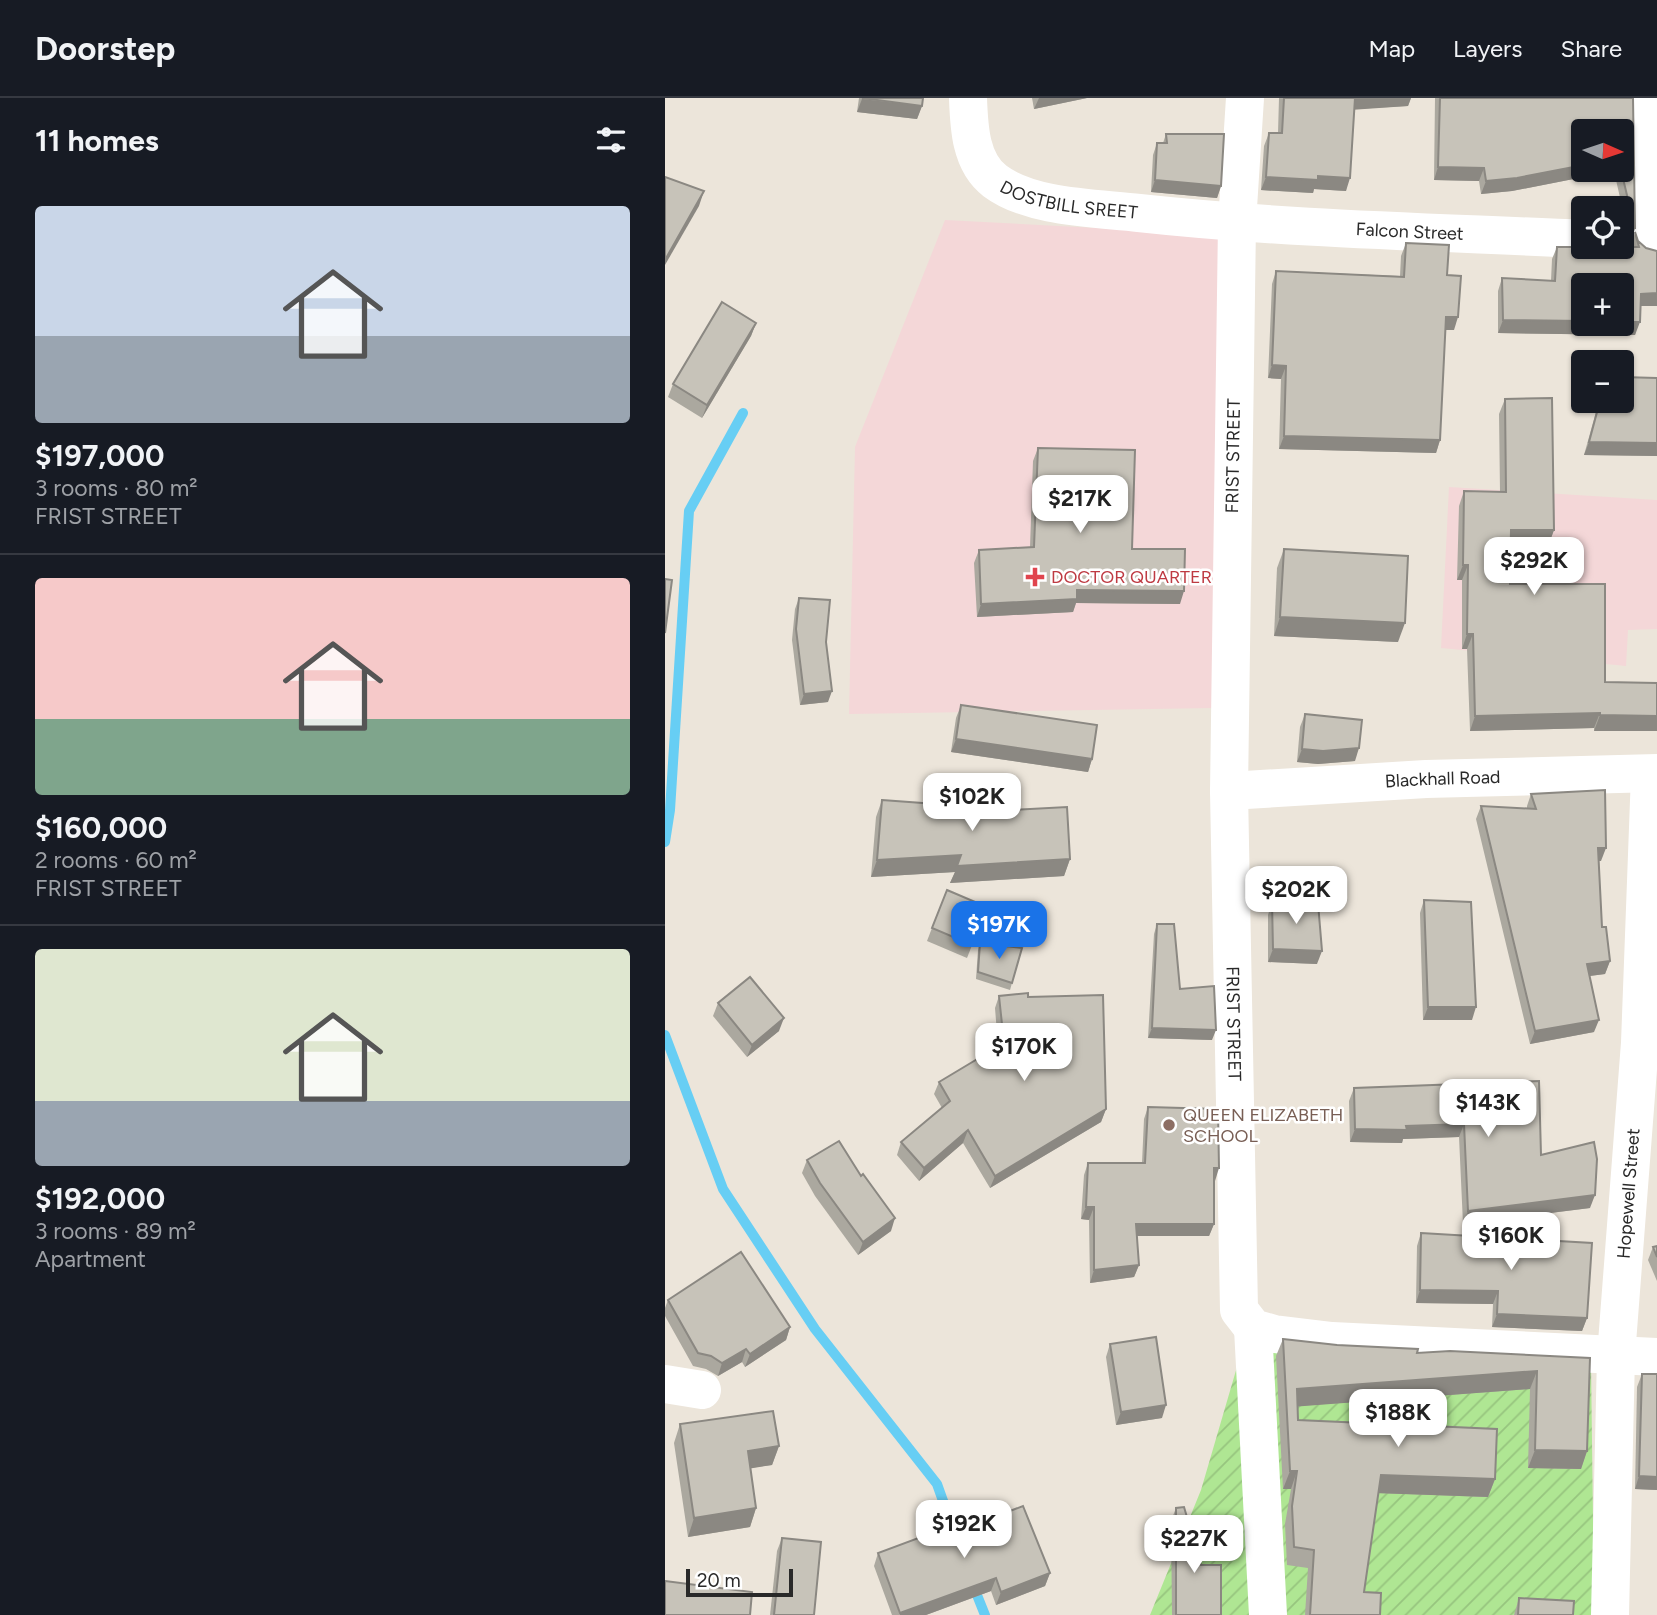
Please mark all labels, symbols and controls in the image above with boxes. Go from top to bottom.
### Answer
text: Doorstep [35,29,175,68]
text: Map [1368,34,1415,63]
text: Layers [1453,34,1522,63]
text: Share [1560,34,1622,63]
north arrow [1571,119,1635,182]
map controls [1571,119,1634,413]
icon: filters [592,121,630,159]
text: 11 homes [35,122,159,159]
street label: DOSTBILL SREET [996,176,1139,224]
button: locate [1571,196,1634,259]
street label: Falcon Street [1355,218,1464,245]
icon: home [270,251,396,377]
button: + [1571,273,1634,336]
button: − [1571,350,1634,413]
street label: FRIST STREET [1221,398,1245,514]
text: $197,000 [35,437,164,474]
text: 3 rooms · 80 m² [35,474,198,502]
pin: $217K [1031,476,1129,535]
text: $217K [1048,484,1112,512]
text: FRIST STREET [35,502,182,530]
pin: $292K [1485,538,1583,597]
text: $292K [1500,546,1568,574]
place label: DOCTOR QUARTER [1051,566,1212,588]
marker: DOCTOR QUARTER [1025,567,1045,587]
icon: home [270,623,396,749]
street label: Blackhall Road [1384,766,1501,792]
pin: $102K [923,774,1021,833]
text: $102K [939,782,1005,810]
text: $160,000 [35,809,167,846]
text: 2 rooms · 60 m² [35,846,197,874]
pin: $202K [1247,866,1345,926]
text: FRIST STREET [35,874,182,902]
text: $202K [1261,875,1331,903]
pin: $197K [950,902,1048,961]
text: $197K [967,910,1031,938]
street label: FRIST STREET [1221,966,1246,1081]
icon: home [270,994,396,1120]
pin: $170K [975,1024,1073,1083]
text: $170K [991,1032,1057,1060]
pin: $143K [1439,1080,1537,1139]
text: $143K [1455,1088,1521,1116]
place label: QUEEN ELIZABETH SCHOOL [1183,1104,1343,1147]
marker: QUEEN ELIZABETH SCHOOL [1161,1117,1177,1133]
street label: Hopewell Street [1612,1127,1644,1260]
text: $192,000 [35,1180,165,1217]
pin: $160K [1462,1212,1560,1272]
text: 3 rooms · 89 m² [35,1217,196,1245]
text: $160K [1478,1221,1544,1249]
text: Apartment [35,1245,146,1273]
pin: $188K [1349,1390,1447,1449]
text: $188K [1365,1398,1431,1426]
pin: $192K [915,1500,1013,1560]
text: $192K [932,1509,996,1537]
pin: $227K [1145,1516,1243,1575]
text: $227K [1160,1524,1228,1552]
scale bar [686,1566,793,1598]
text: 20 m [697,1569,741,1592]

